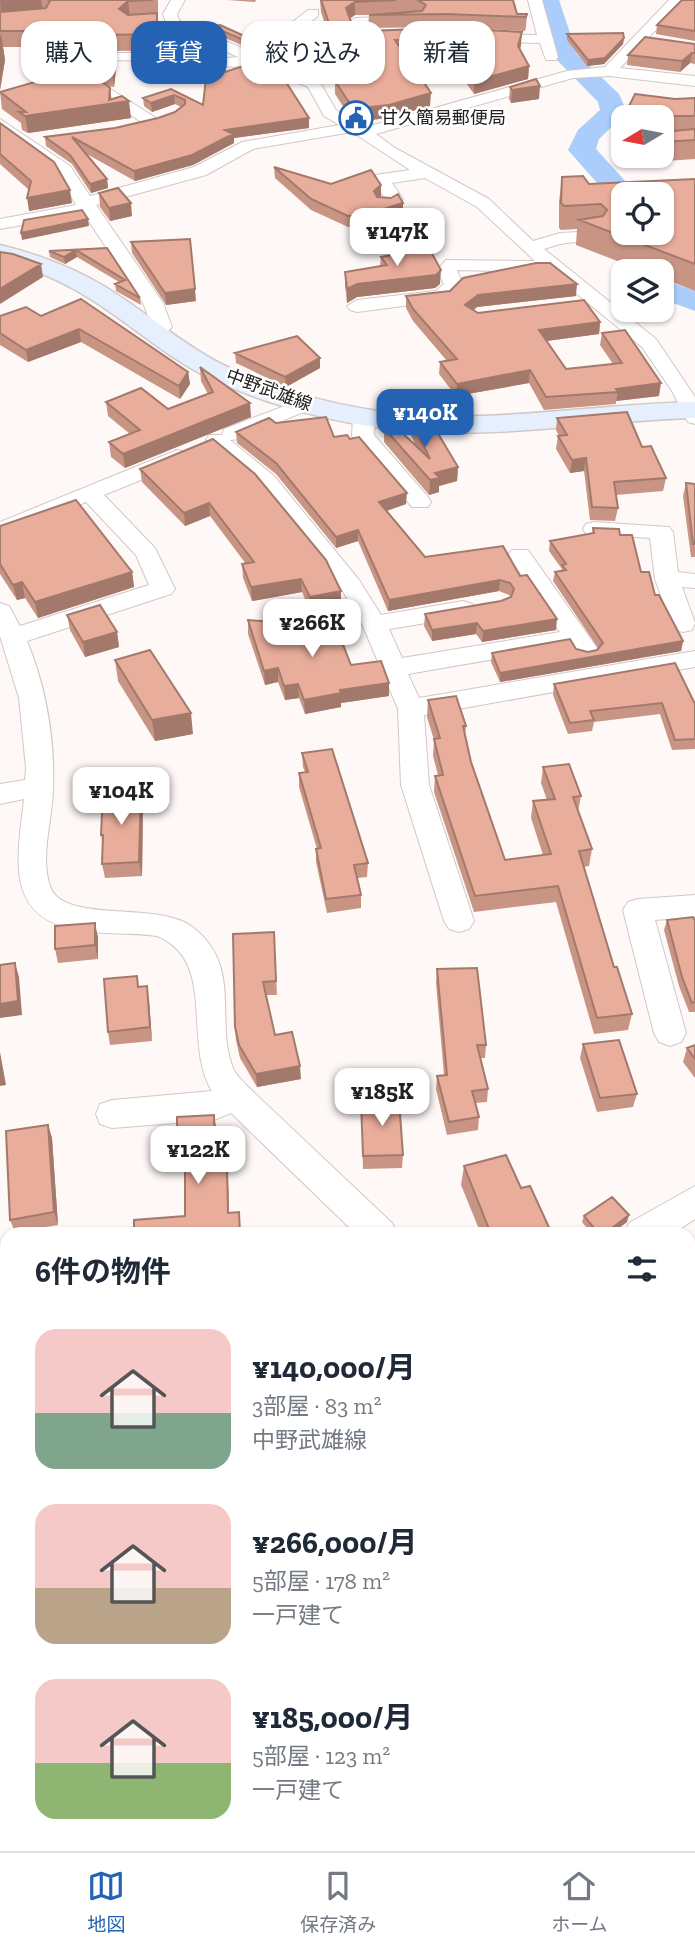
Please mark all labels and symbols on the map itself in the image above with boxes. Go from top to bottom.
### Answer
public building icon: 甘久簡易郵便局 [337,99,375,137]
north arrow [611,105,674,168]
place label: 甘久簡易郵便局 [380,107,506,129]
pin: ¥147K [348,208,446,268]
street label: 中野武雄線 [223,364,315,416]
pin: ¥140K [376,390,474,449]
pin: ¥266K [263,600,361,659]
pin: ¥104K [72,768,170,827]
pin: ¥185K [333,1068,431,1128]
pin: ¥122K [149,1126,247,1186]

